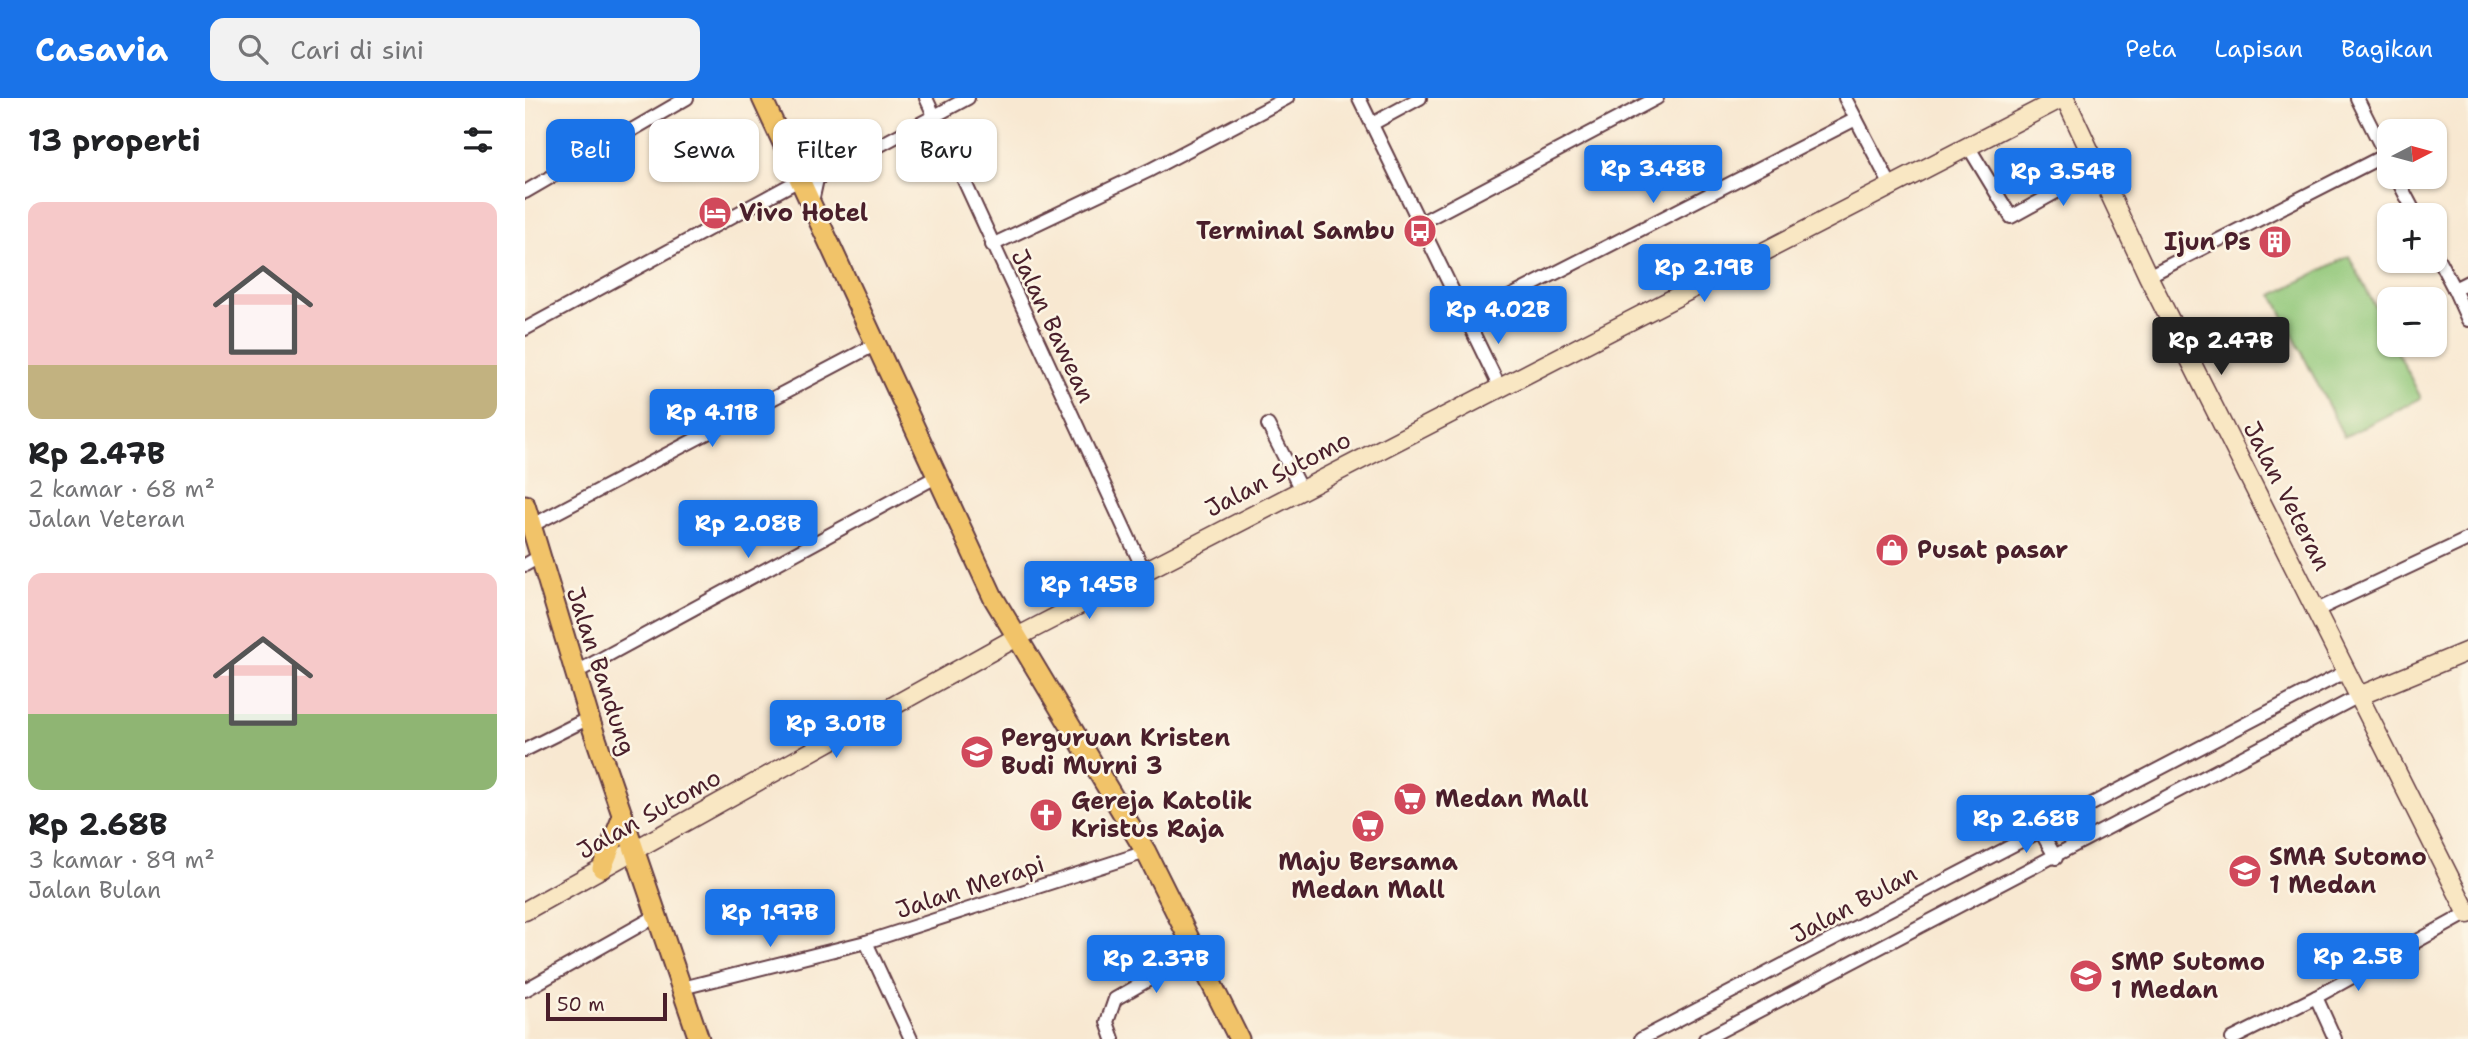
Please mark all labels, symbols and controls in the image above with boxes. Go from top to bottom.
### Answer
search box [210,18,700,81]
text: Casavia [35,27,168,72]
icon: search [234,30,272,68]
text: Cari di sini [290,32,424,67]
text: Peta [2125,33,2176,65]
text: Lapisan [2214,33,2303,65]
text: Bagikan [2341,33,2433,65]
chip: Beli [546,119,635,182]
chip: Sewa [649,119,759,182]
chip: Filter [773,119,882,182]
chip: Baru [896,119,997,182]
north arrow [2377,119,2447,189]
map controls [2377,119,2447,357]
text: 13 properti [28,120,201,161]
icon: filters [459,121,497,159]
pin: Rp 3.48B [1581,146,1725,205]
pin: Rp 3.54B [1991,148,2135,208]
text: Rp 3.48B [1600,153,1706,183]
text: Rp 3.54B [2010,156,2116,186]
hotel icon: Vivo Hotel [696,194,734,232]
place label: Vivo Hotel [739,197,868,229]
button: + [2377,203,2447,273]
bus stop icon: Terminal Sambu [1401,212,1439,250]
place label: Terminal Sambu [1196,215,1395,247]
building icon: Ijun Ps [2256,223,2294,261]
place label: Ijun Ps [2164,226,2251,258]
street label: Jalan Bawean [1003,244,1103,408]
pin: Rp 2.19B [1632,244,1776,304]
icon: home [200,247,326,373]
text: Rp 2.19B [1654,252,1754,282]
pin: Rp 4.02B [1426,286,1570,346]
button: − [2377,287,2447,357]
text: Rp 4.02B [1446,294,1550,324]
pin: Rp 2.47B [2149,317,2293,377]
text: Rp 2.47B [2168,325,2274,355]
pin: Rp 4.11B [640,390,784,449]
text: Rp 4.11B [666,397,758,427]
street label: Jalan Veteran [2236,416,2338,576]
street label: Jalan Sutomo [1200,423,1356,525]
text: Rp 2.47B [28,433,165,474]
text: 2 kamar · 68 m² [28,474,215,504]
pin: Rp 2.08B [676,500,820,560]
text: Jalan Veteran [28,504,185,534]
text: Rp 2.08B [695,508,801,538]
shop icon: Pusat pasar [1873,531,1911,569]
place label: Pusat pasar [1917,534,2068,566]
pin: Rp 1.45B [1017,561,1161,621]
text: Rp 1.45B [1040,569,1138,599]
street label: Jalan Bandung [559,583,643,759]
icon: home [200,618,326,744]
pin: Rp 3.01B [764,700,908,760]
text: Rp 3.01B [786,708,886,738]
place label: Perguruan Kristen Budi Murni 3 [1001,722,1230,782]
school or university icon: Perguruan Kristen Budi Murni 3 [958,733,996,771]
street label: Jalan Sutomo [571,761,727,867]
supermarket icon: Medan Mall [1391,780,1429,818]
place label: Medan Mall [1435,783,1589,815]
place label: Gereja Katolik Kristus Raja [1071,785,1252,845]
church icon: Gereja Katolik Kristus Raja [1027,796,1065,834]
pin: Rp 2.68B [1954,796,2098,855]
text: Rp 2.68B [1972,803,2080,833]
text: Rp 2.68B [28,804,168,845]
supermarket icon: Maju Bersama Medan Mall [1349,807,1387,845]
place label: SMA Sutomo 1 Medan [2269,841,2427,901]
text: 3 kamar · 89 m² [28,845,215,875]
place label: Maju Bersama Medan Mall [1278,846,1458,906]
street label: Jalan Merapi [891,848,1049,926]
school or university icon: SMA Sutomo 1 Medan [2226,852,2264,890]
street label: Jalan Bulan [1785,857,1923,951]
text: Jalan Bulan [28,875,161,905]
pin: Rp 1.97B [698,890,842,949]
text: Rp 1.97B [721,897,819,927]
pin: Rp 2.5B [2293,934,2423,993]
pin: Rp 2.37B [1084,936,1228,995]
text: Rp 2.5B [2313,941,2403,971]
text: Rp 2.37B [1103,943,1209,973]
place label: SMP Sutomo 1 Medan [2111,946,2265,1006]
school or university icon: SMP Sutomo 1 Medan [2067,957,2105,995]
scale bar [546,990,667,1022]
text: 50 m [557,992,605,1017]

